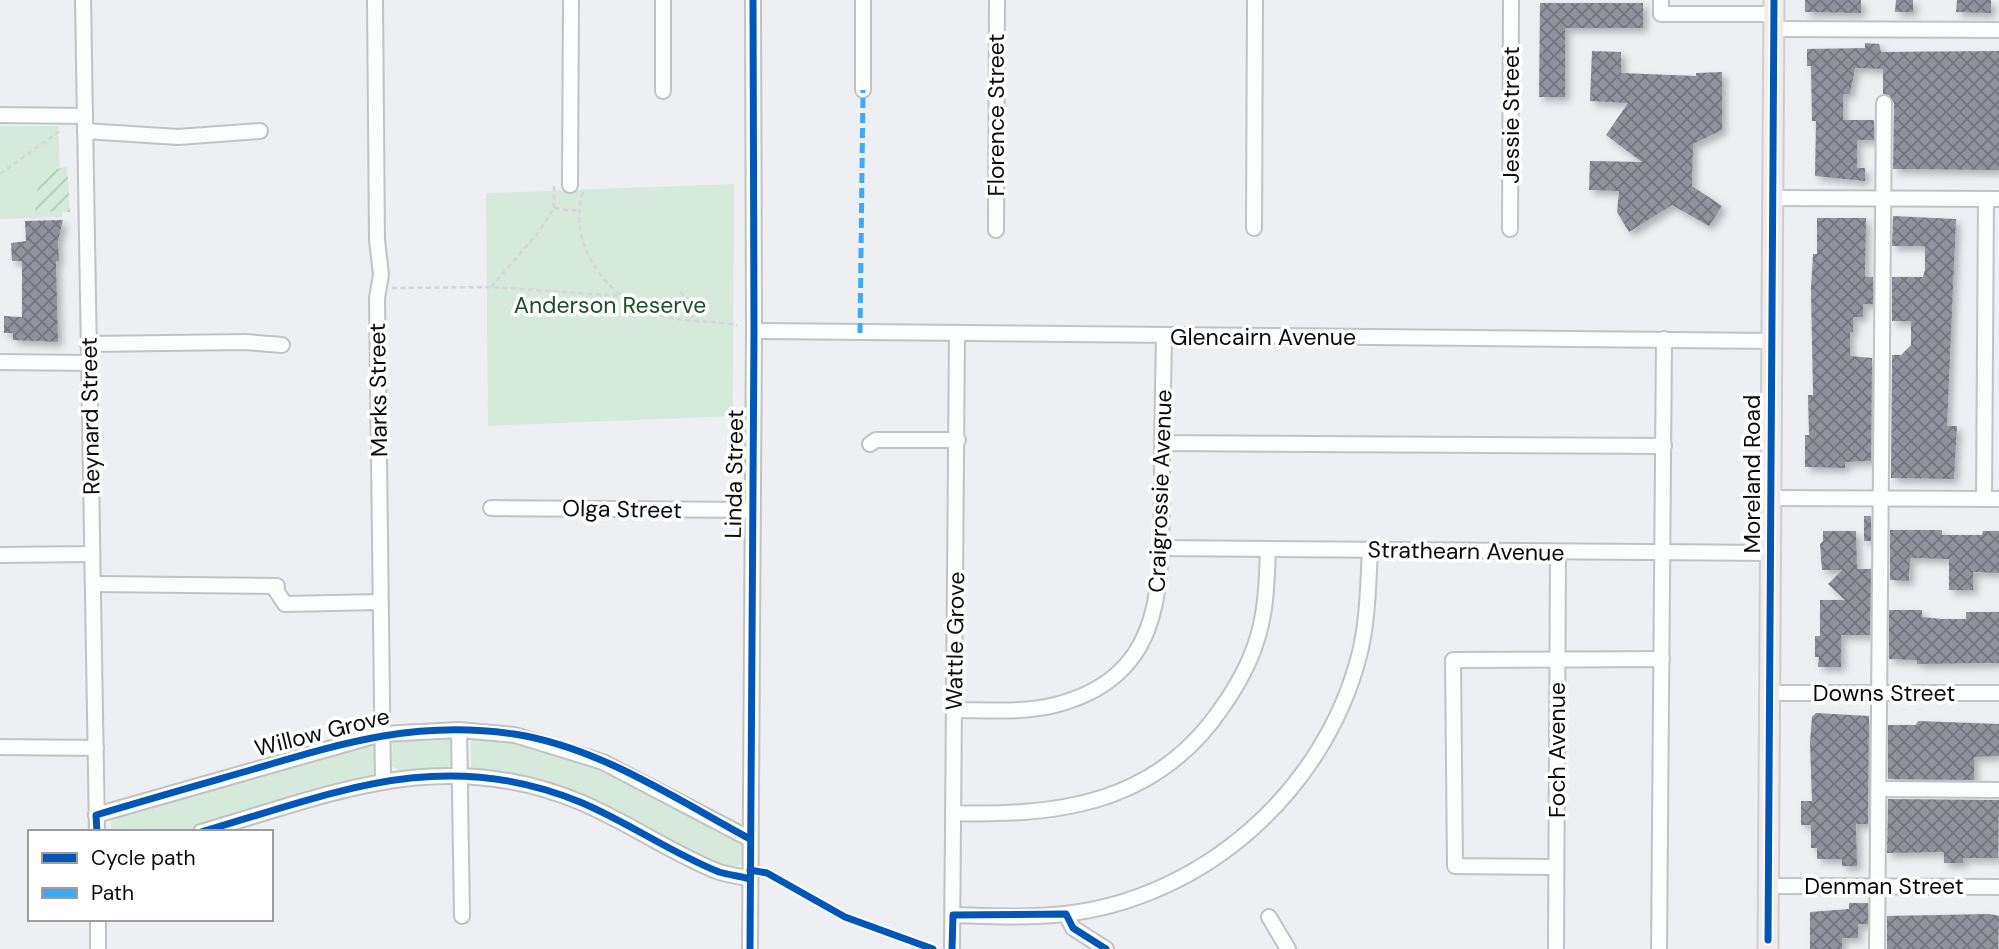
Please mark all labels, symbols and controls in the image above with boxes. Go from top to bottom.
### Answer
street label: Florence Street [981,34,1011,196]
street label: Jessie Street [1496,46,1526,184]
park label: Anderson Reserve [514,290,706,320]
street label: Glencairn Avenue [1170,322,1356,352]
street label: Marks Street [362,323,394,457]
street label: Reynard Street [74,337,106,495]
street label: Craigrossie Avenue [1141,389,1179,593]
street label: Moreland Road [1737,394,1767,554]
street label: Linda Street [718,409,750,539]
street label: Olga Street [562,493,682,525]
street label: Strathearn Avenue [1367,534,1565,568]
street label: Wattle Grove [939,571,971,711]
street label: Downs Street [1813,678,1955,708]
street label: Foch Avenue [1542,682,1572,818]
street label: Willow Grove [251,701,393,763]
legend [28,830,273,921]
text: Cycle path [91,844,196,872]
street label: Denman Street [1804,871,1964,901]
text: Path [91,879,134,907]

